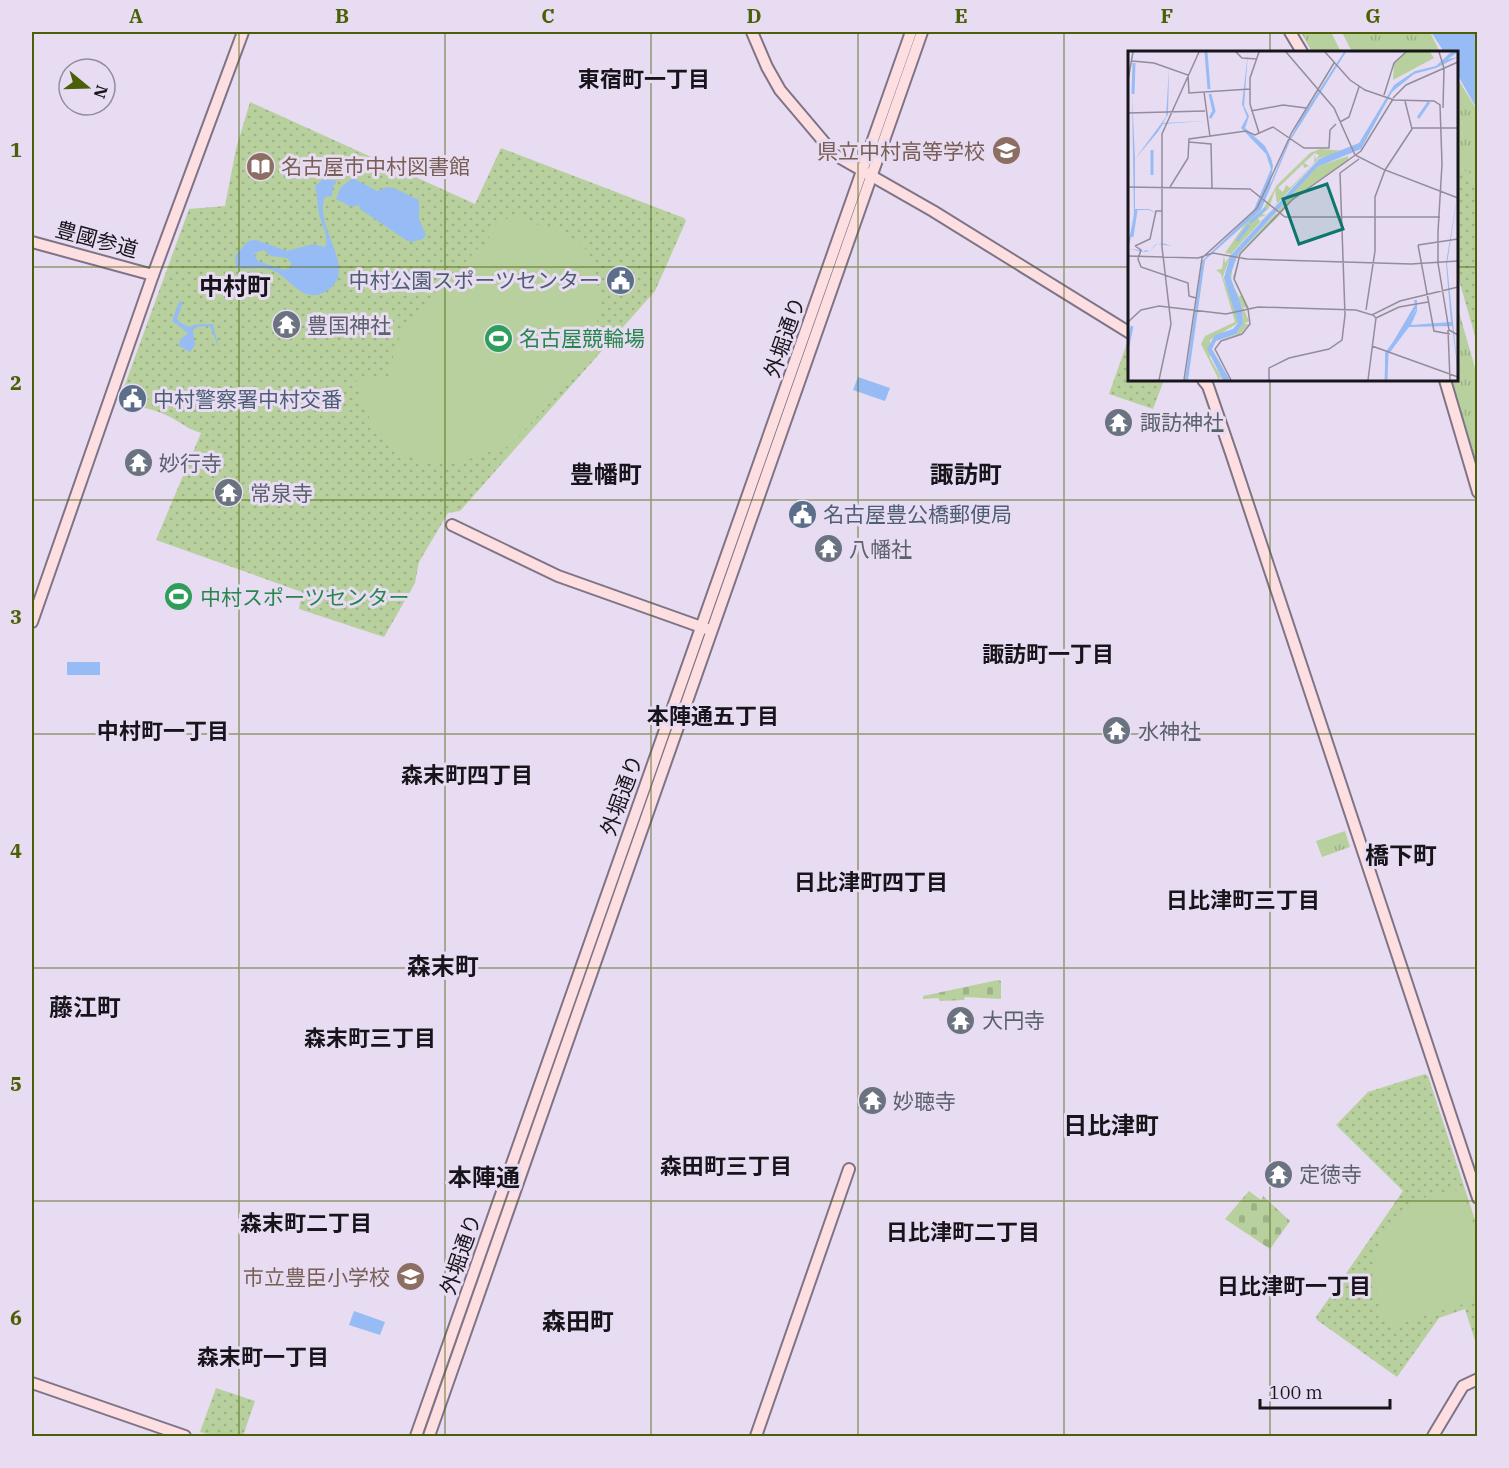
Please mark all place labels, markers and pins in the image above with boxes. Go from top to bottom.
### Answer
school or university icon: 県立中村高等学校 [990,135,1022,167]
place label: 県立中村高等学校 [817,137,985,165]
library icon: 名古屋市中村図書館 [244,150,276,182]
place label: 名古屋市中村図書館 [281,152,470,180]
public building icon: 中村公園スポーツセンター [605,264,637,296]
place label: 中村公園スポーツセンター [348,266,600,294]
temple icon: 豊国神社 [270,309,302,341]
place label: 豊国神社 [307,311,391,339]
sports icon: 名古屋競輪場 [482,322,514,354]
place label: 名古屋競輪場 [519,324,645,352]
public building icon: 中村警察署中村交番 [116,383,148,415]
place label: 中村警察署中村交番 [153,385,342,413]
temple icon: 諏訪神社 [1103,406,1135,438]
place label: 諏訪神社 [1140,408,1224,436]
temple icon: 妙行寺 [122,447,154,479]
place label: 妙行寺 [159,449,222,477]
temple icon: 常泉寺 [213,477,245,509]
place label: 常泉寺 [250,479,313,507]
public building icon: 名古屋豊公橋郵便局 [786,498,818,530]
place label: 名古屋豊公橋郵便局 [823,500,1012,528]
temple icon: 八幡社 [812,533,844,565]
place label: 八幡社 [849,535,912,563]
sports icon: 中村スポーツセンター [163,581,195,613]
place label: 中村スポーツセンター [200,583,410,611]
temple icon: 水神社 [1101,715,1133,747]
place label: 水神社 [1138,717,1201,745]
temple icon: 大円寺 [945,1004,977,1036]
place label: 大円寺 [982,1006,1045,1034]
temple icon: 妙聴寺 [856,1085,888,1117]
place label: 妙聴寺 [893,1087,956,1115]
temple icon: 定徳寺 [1262,1158,1294,1190]
place label: 定徳寺 [1299,1160,1362,1188]
school or university icon: 市立豊臣小学校 [395,1261,427,1293]
place label: 市立豊臣小学校 [243,1263,390,1291]

